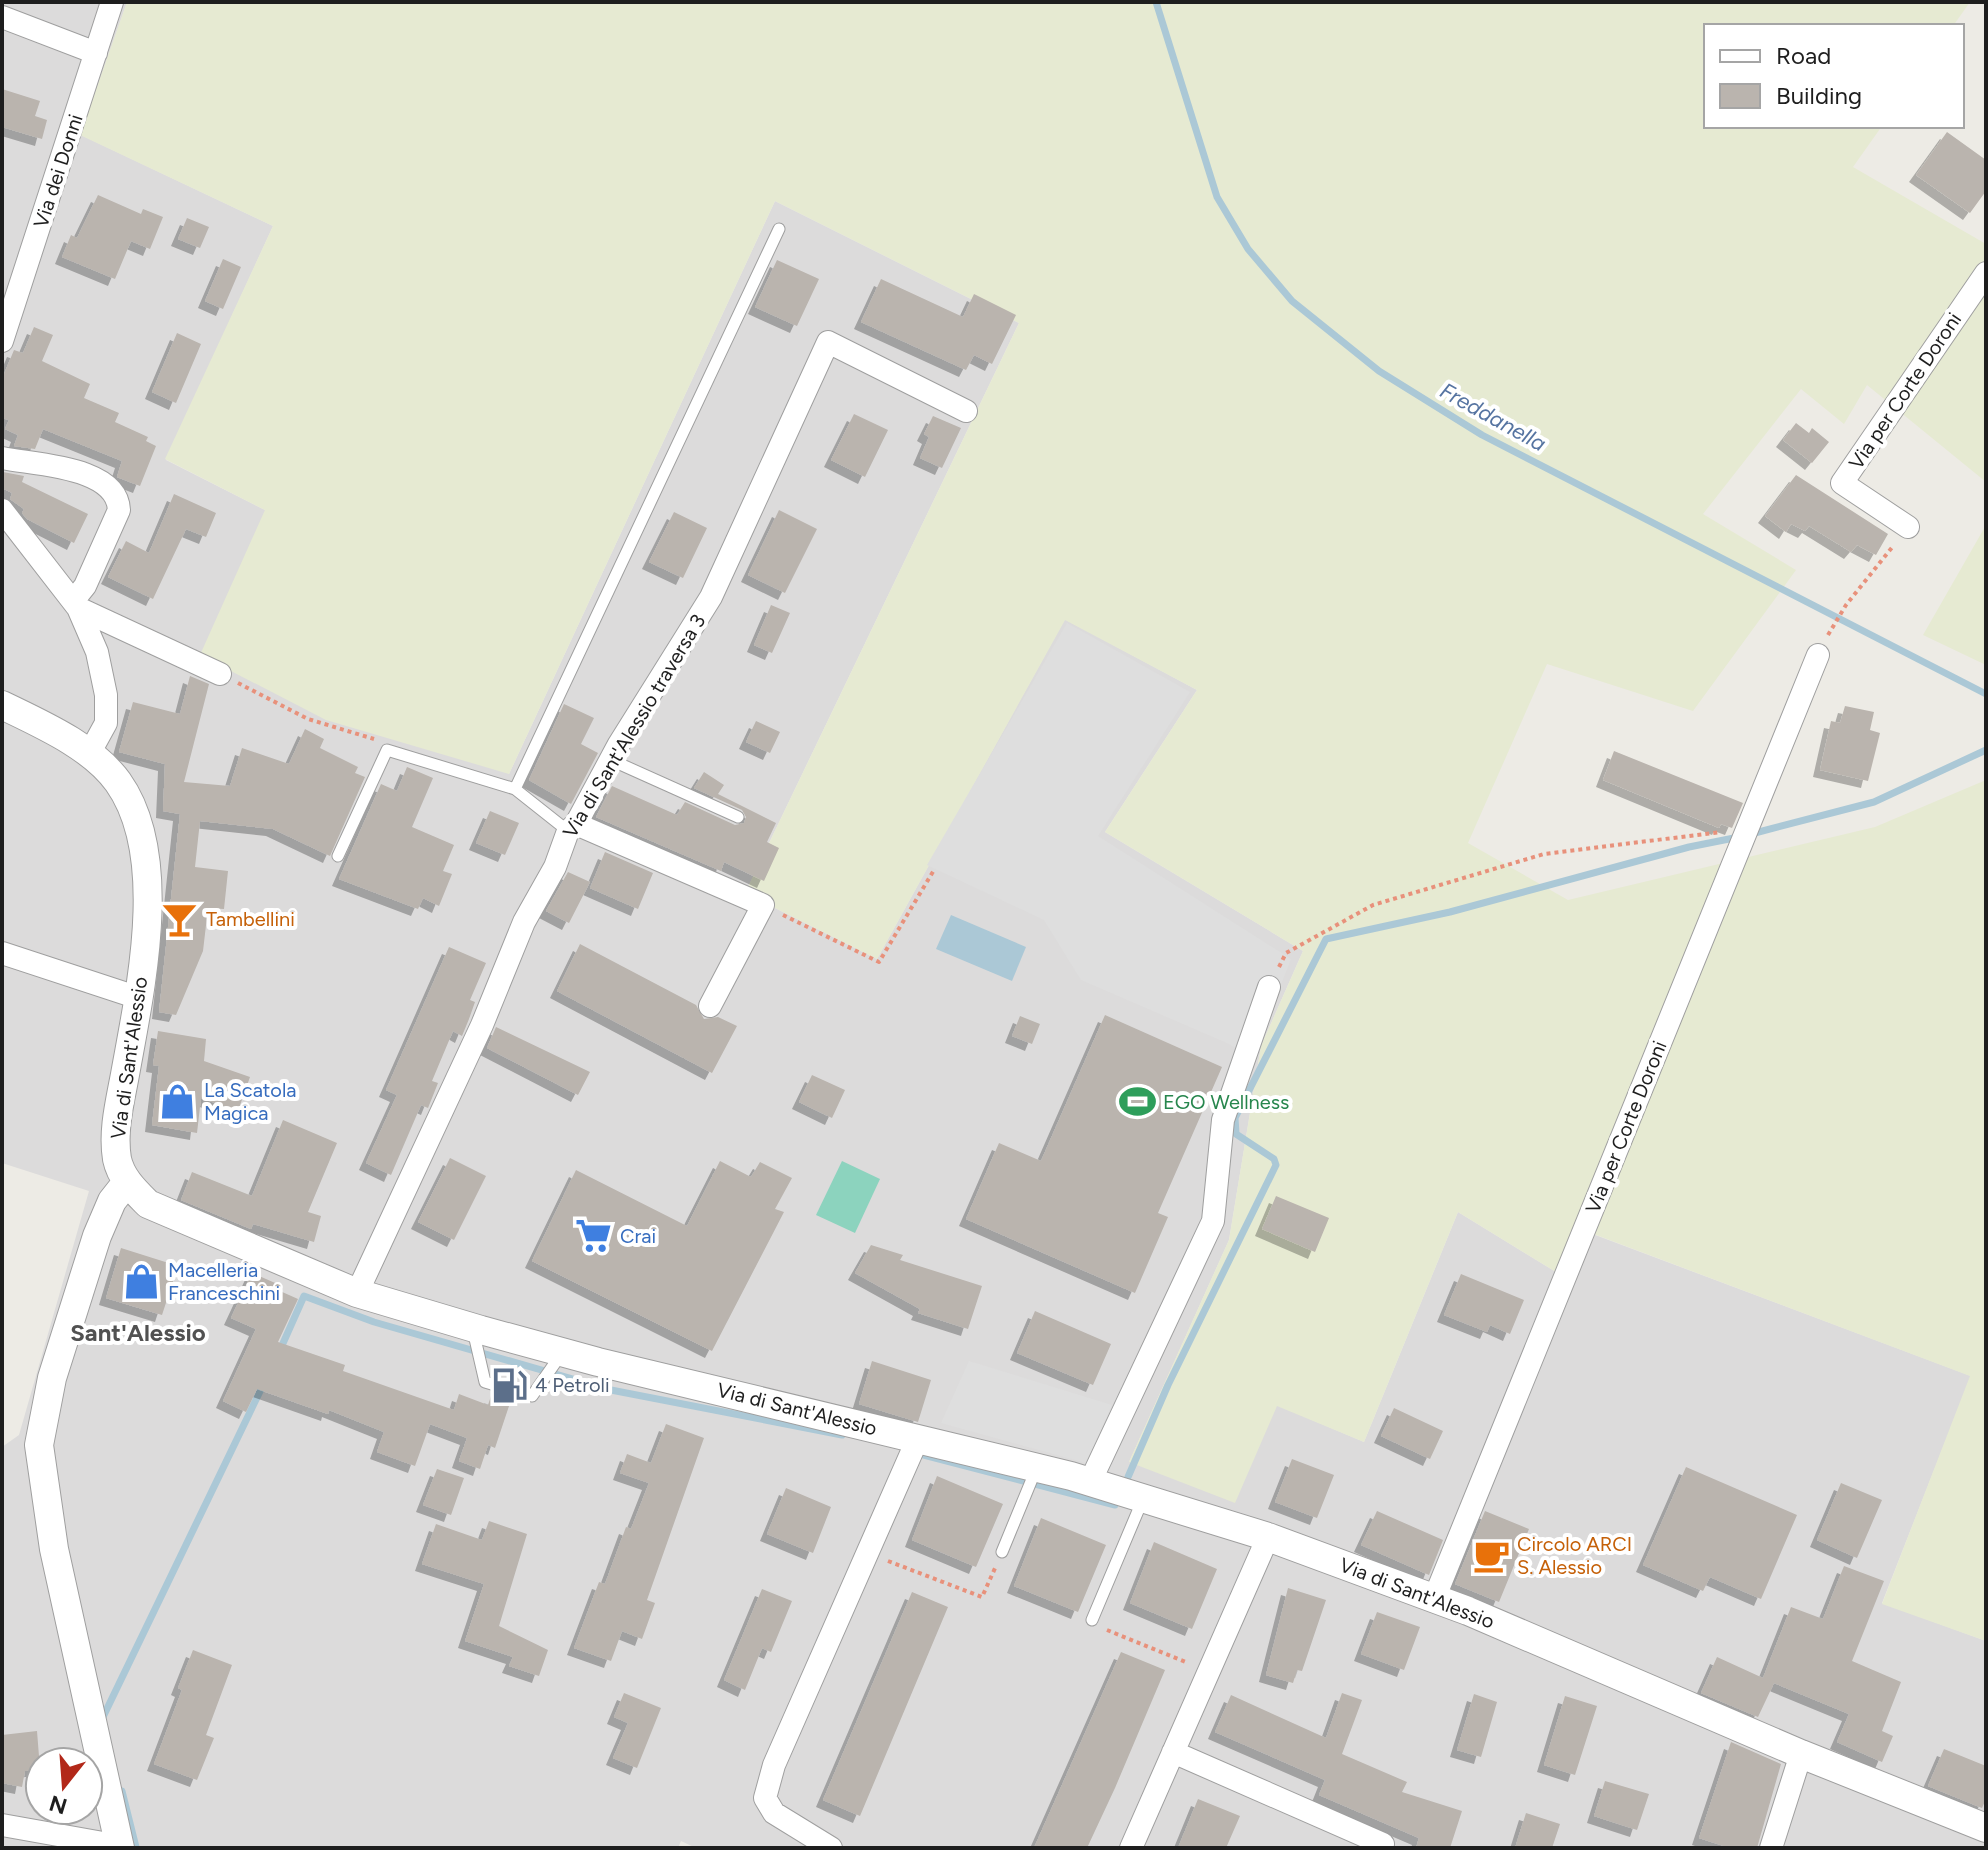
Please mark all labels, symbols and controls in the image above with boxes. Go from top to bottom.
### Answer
legend [1704,24,1964,128]
text: Road [1776,41,1831,70]
text: Building [1776,81,1862,110]
street label: Via dei Donni [28,111,88,231]
street label: Via per Corte Doroni [1844,308,1966,474]
water label: Freddanella [1435,377,1551,457]
street label: Via di Sant'Alessio traversa 3 [558,610,710,842]
bar icon: Tambellini [161,900,199,938]
place label: Tambellini [206,907,295,931]
street label: Via di Sant'Alessio [106,975,152,1141]
street label: Via per Corte Doroni [1580,1037,1672,1217]
place label: La Scatola Magica [204,1078,297,1125]
shop icon: La Scatola Magica [159,1082,197,1120]
sports icon: EGO Wellness [1118,1083,1156,1121]
place label: EGO Wellness [1163,1090,1289,1114]
supermarket icon: Crai [575,1217,613,1255]
place label: Crai [620,1224,656,1248]
place label: Macelleria Franceschini [168,1258,280,1305]
shop icon: Macelleria Franceschini [123,1263,161,1301]
district label: Sant'Alessio [70,1318,206,1347]
fuel station icon: 4 Petroli [490,1366,528,1404]
place label: 4 Petroli [535,1373,610,1397]
street label: Via di Sant'Alessio [715,1378,879,1440]
place label: Circolo ARCI S. Alessio [1517,1532,1632,1579]
cafe icon: Circolo ARCI S. Alessio [1472,1537,1510,1575]
street label: Via di Sant'Alessio [1336,1552,1498,1634]
north arrow [24,1746,104,1826]
text: N [46,1789,70,1820]

